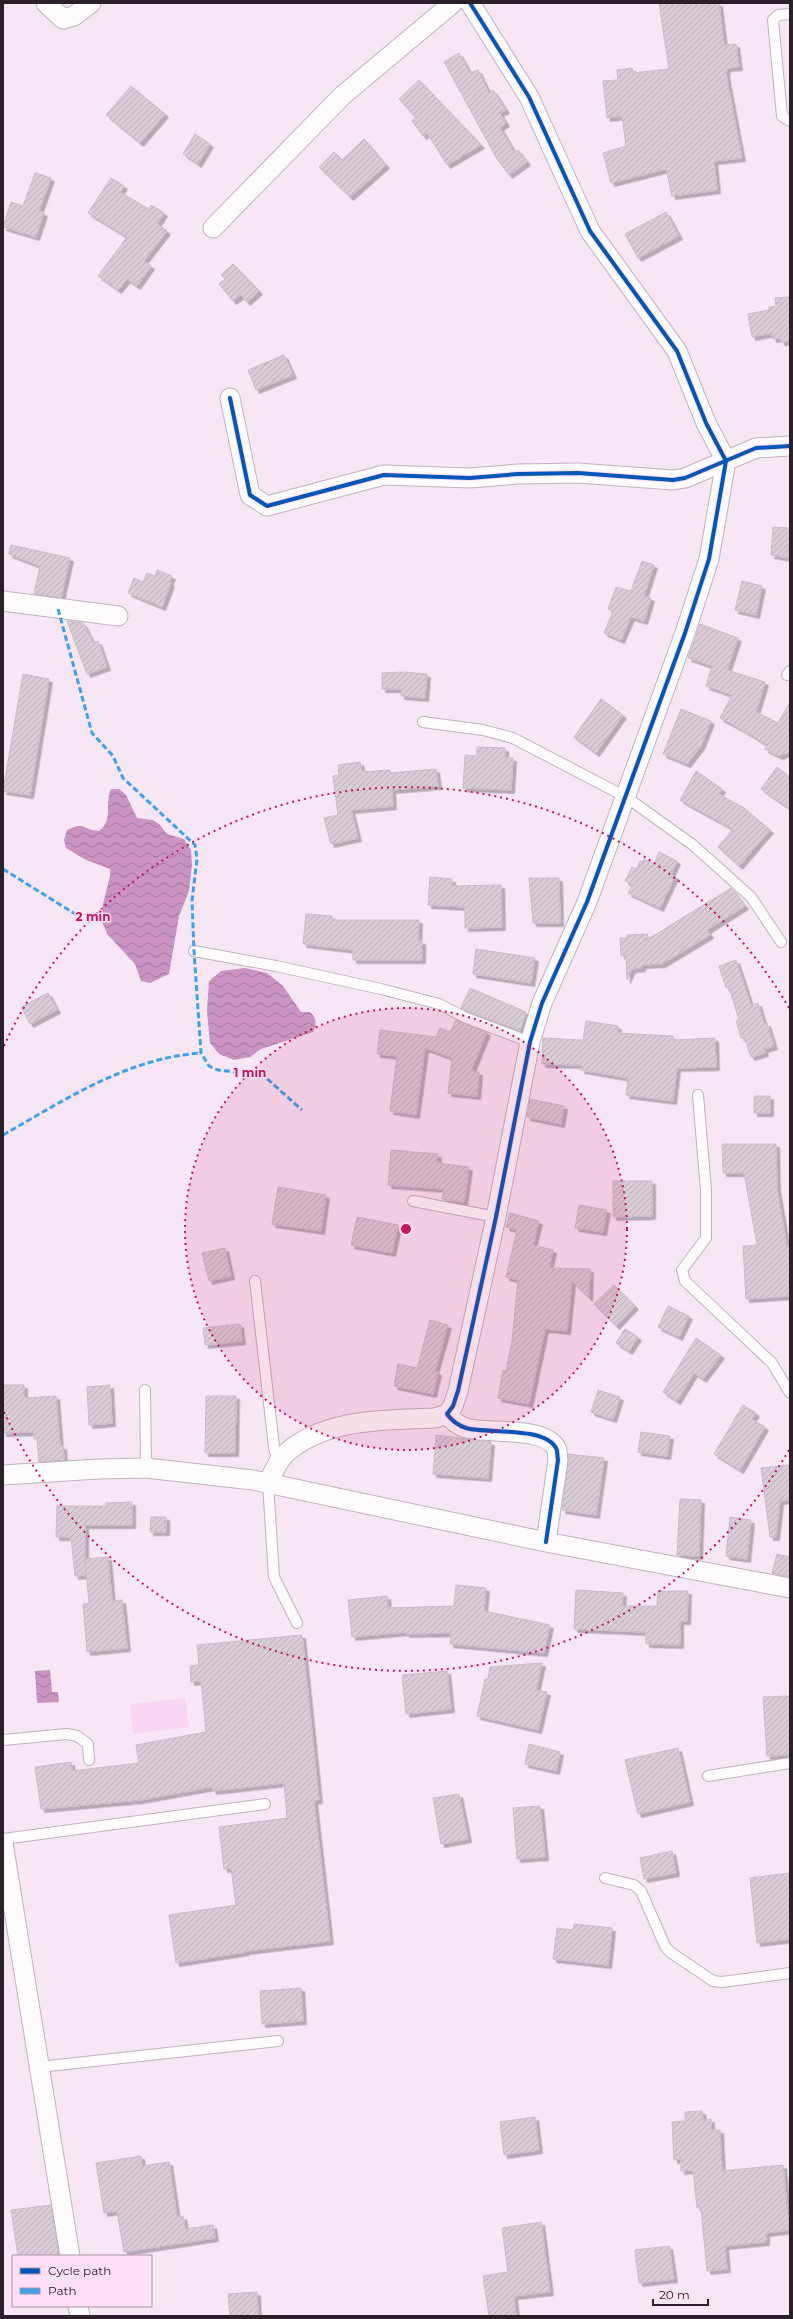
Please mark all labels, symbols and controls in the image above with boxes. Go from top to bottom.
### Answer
text: 2 min [76,909,110,924]
text: 1 min [234,1065,266,1080]
centre of rings [399,1222,413,1236]
legend [12,2255,152,2307]
text: Cycle path [48,2263,111,2278]
scale bar [653,2281,708,2307]
text: Path [48,2283,77,2298]
text: 20 m [659,2287,690,2302]

